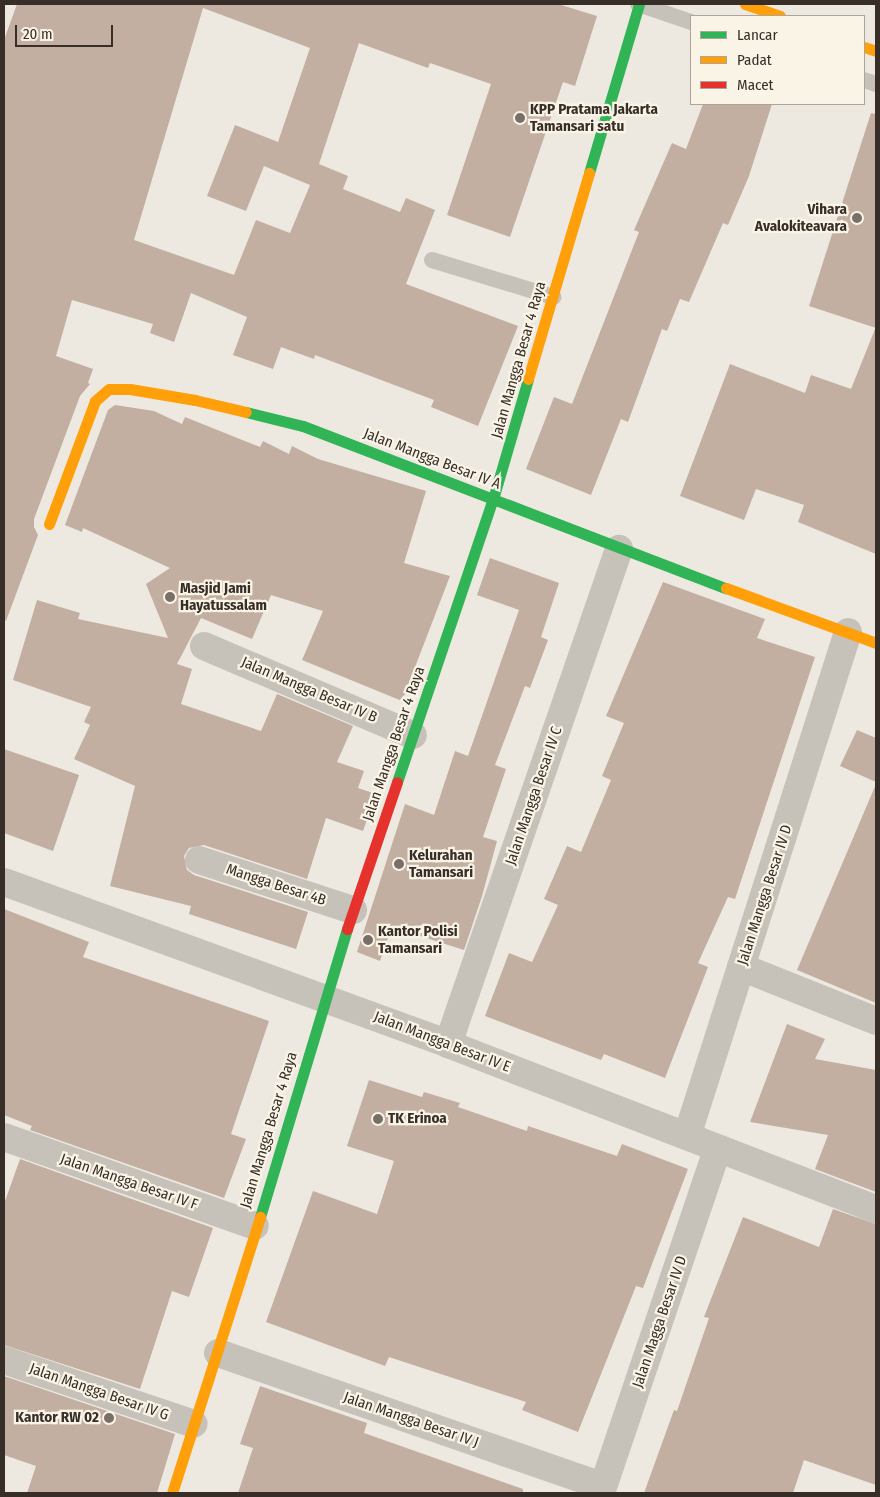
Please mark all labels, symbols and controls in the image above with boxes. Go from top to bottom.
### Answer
scale bar [18,15,115,47]
legend [690,15,865,105]
text: 20 m [23,25,53,43]
text: Lancar [737,26,778,44]
text: Padat [737,51,772,69]
text: Macet [737,76,773,94]
place label: KPP Pratama Jakarta Tamansari satu [530,100,658,135]
marker: KPP Pratama Jakarta Tamansari satu [514,112,526,124]
place label: Vihara Avalokiteavara [755,200,847,235]
marker: Vihara Avalokiteavara [851,212,863,224]
street label: Jalan Mangga Besar 4 Raya [488,279,550,441]
street label: Jalan Mangga Besar IV A [361,425,503,493]
place label: Masjid Jami Hayatussalam [180,579,267,614]
marker: Masjid Jami Hayatussalam [164,591,176,603]
street label: Jalan Mangga Besar IV B [238,653,380,727]
street label: Jalan Mangga Besar 4 Raya [359,664,429,824]
street label: Jalan Mangga Besar IV C [502,724,566,868]
street label: Jalan Mangga Besar IV D [734,823,796,967]
place label: Kelurahan Tamansari [409,846,473,881]
marker: Kelurahan Tamansari [393,858,405,870]
street label: Mangga Besar 4B [224,860,328,910]
place label: Kantor Polisi Tamansari [378,922,458,957]
marker: Kantor Polisi Tamansari [362,934,374,946]
street label: Jalan Mangga Besar IV E [371,1008,513,1076]
street label: Jalan Mangga Besar 4 Raya [237,1050,301,1210]
place label: TK Erinoa [388,1110,447,1128]
marker: TK Erinoa [372,1113,384,1125]
street label: Jalan Mangga Besar IV F [58,1150,200,1214]
street label: Jalan Magga Besar IV D [629,1254,691,1390]
street label: Jalan Mangga Besar IV G [27,1360,171,1424]
street label: Jalan Mangga Besar IV J [341,1388,481,1452]
place label: Kantor RW 02 [15,1409,99,1427]
marker: Kantor RW 02 [103,1412,115,1424]

